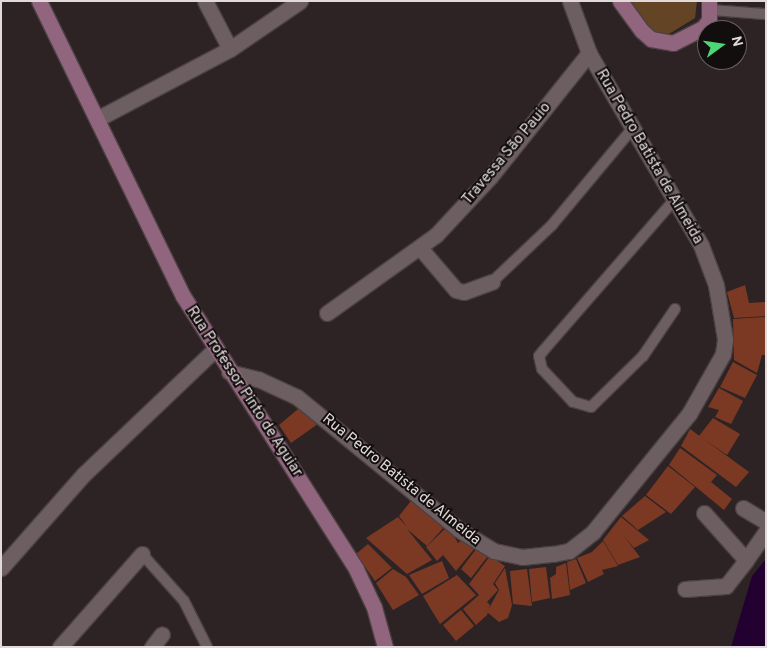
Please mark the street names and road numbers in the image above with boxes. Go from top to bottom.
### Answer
street label: Rua Pedro Batista de Almeida [591,66,707,248]
street label: Travessa São Pauio [459,99,555,209]
street label: Rua Professor Pinto de Aguiar [182,303,306,481]
street label: Rua Pedro Batista de Almeida [318,410,484,550]

